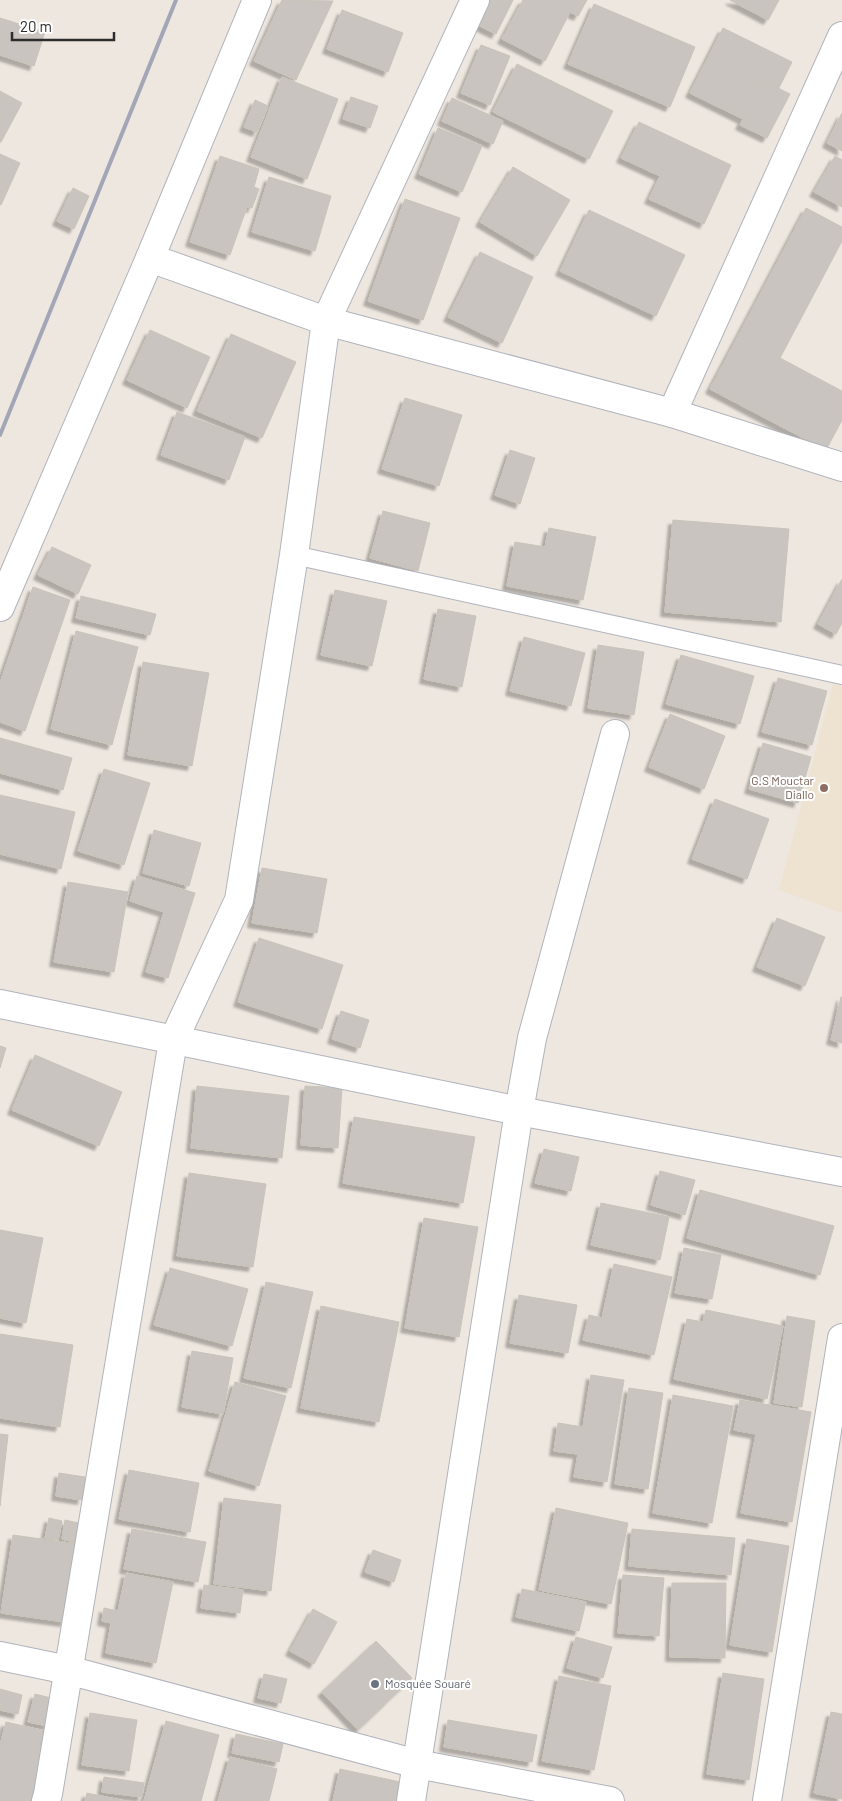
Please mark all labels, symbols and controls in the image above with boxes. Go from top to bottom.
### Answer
scale bar [12,10,115,42]
text: 20 m [20,17,52,35]
place label: G.S Mouctar Diallo [751,773,815,801]
marker: G.S Mouctar Diallo [818,782,830,794]
place label: Mosquée Souaré [385,1676,471,1690]
marker: Mosquée Souaré [369,1678,381,1690]

